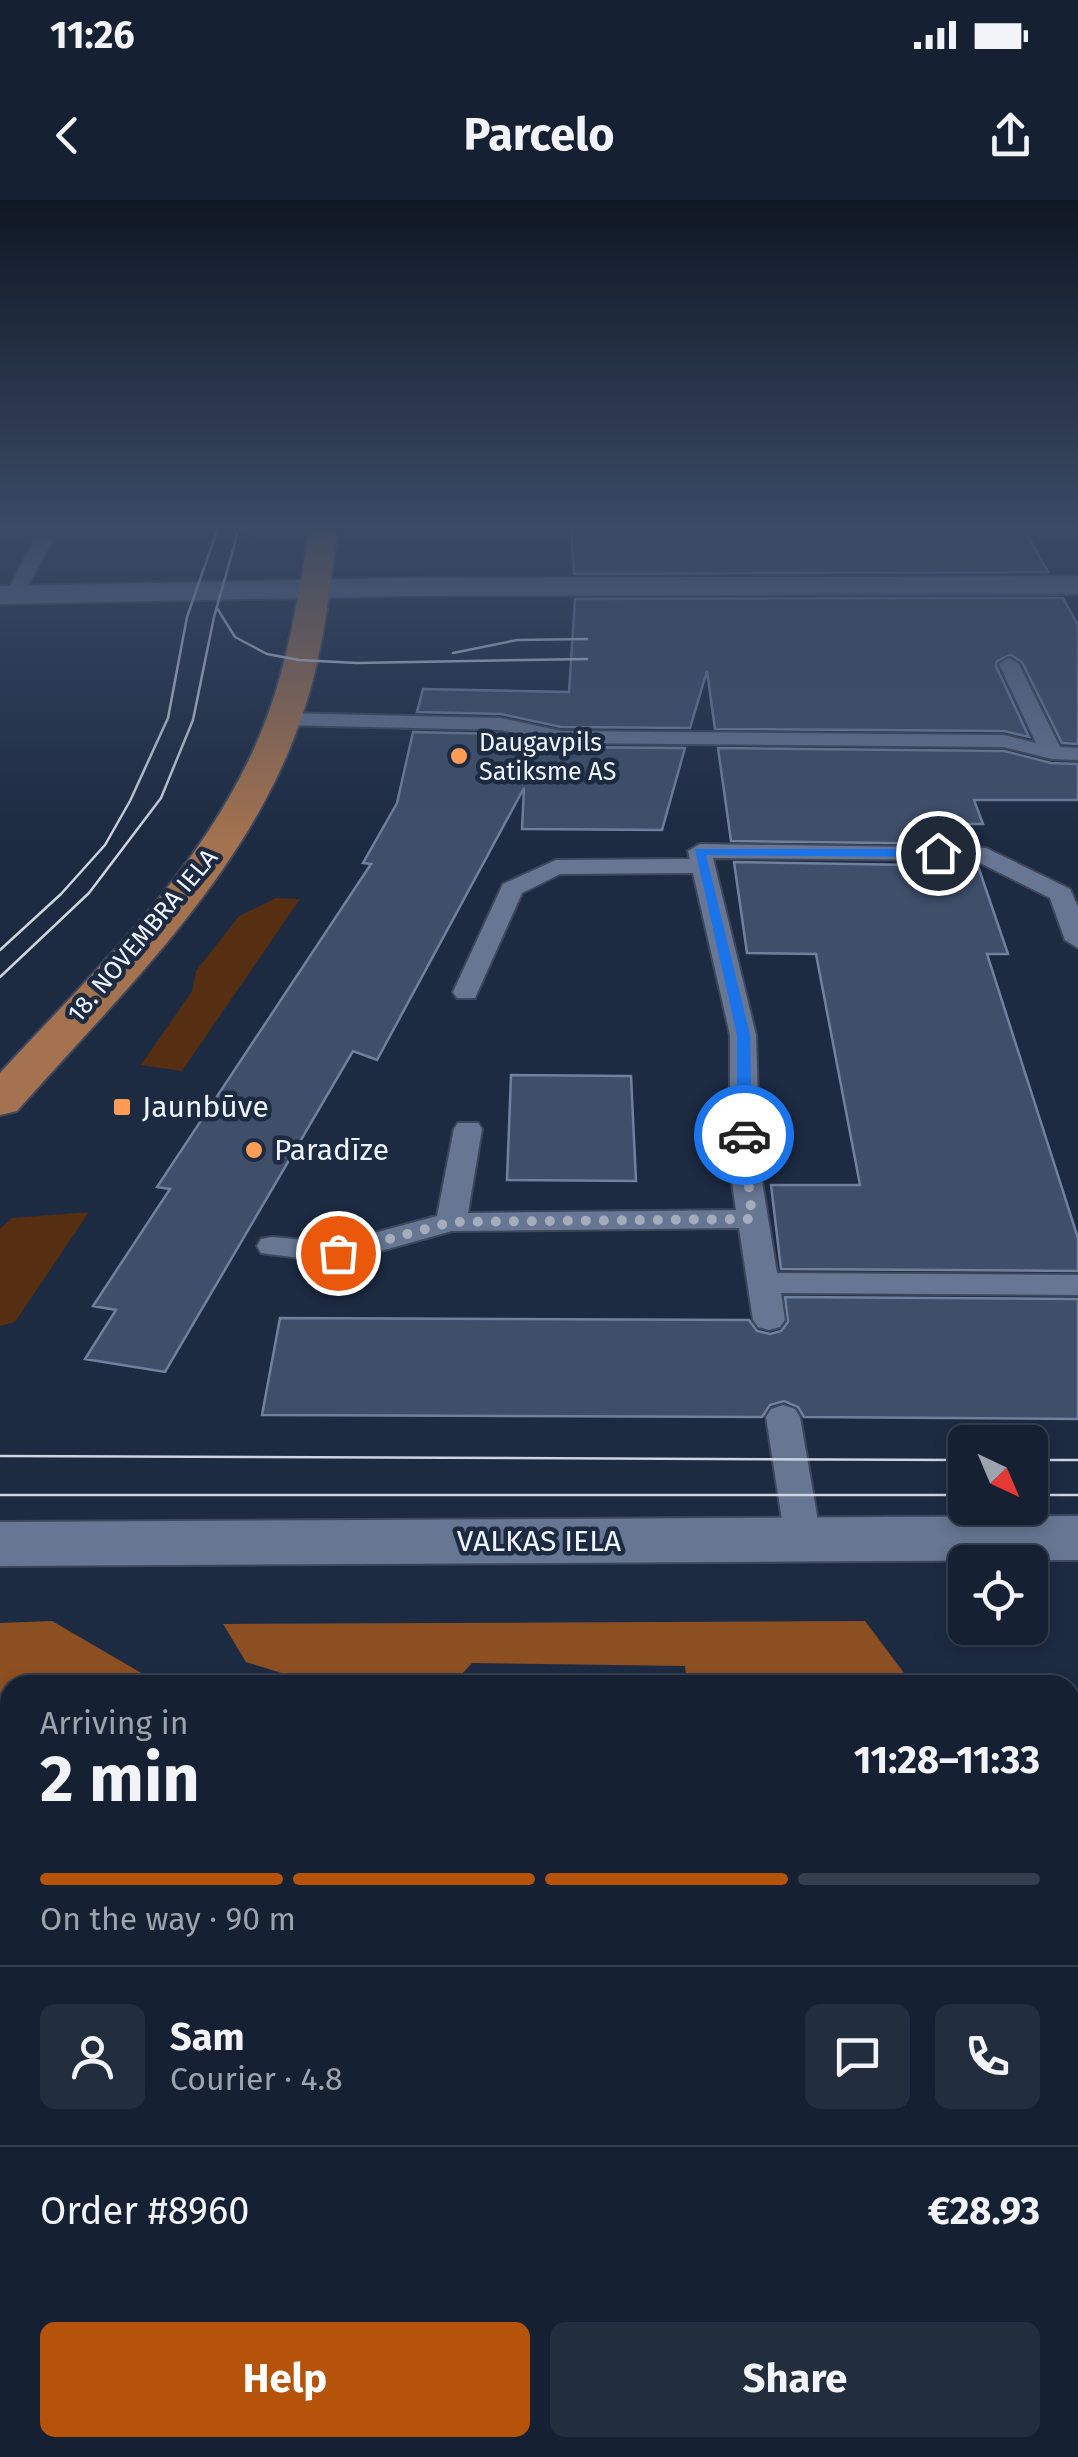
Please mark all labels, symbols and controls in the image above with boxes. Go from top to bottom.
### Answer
text: 11:26 [50,12,135,58]
icon: back [40,108,95,163]
text: Parcelo [464,108,614,162]
icon: share [983,108,1038,163]
place label: Daugavpils Satiksme AS [479,728,616,787]
marker: Daugavpils Satiksme AS [448,745,470,767]
pin [896,811,981,896]
icon: home [911,826,966,881]
street label: 18. NOVEMBRA IELA [62,842,224,1028]
courier [694,1085,794,1185]
place label: Jaunbūve [142,1089,269,1125]
marker: Jaunbūve [111,1096,133,1118]
icon: car [717,1108,772,1163]
place label: Paradīze [274,1132,389,1168]
marker: Paradīze [243,1139,265,1161]
pin [296,1211,381,1296]
icon: bag [311,1226,366,1281]
north arrow [948,1425,1048,1525]
map controls [948,1425,1048,1645]
street label: VALKAS IELA [457,1523,622,1559]
button: locate [948,1545,1048,1645]
text: Arriving in [40,1704,188,1742]
text: 11:28–11:33 [854,1737,1040,1783]
text: 2 min [40,1740,200,1818]
text: On the way · 90 m [40,1900,296,1938]
button: person [40,2004,145,2109]
button: chat [805,2004,910,2109]
button: phone [935,2004,1040,2109]
text: Sam [170,2014,245,2060]
text: Courier · 4.8 [170,2060,343,2098]
text: Order #8960 [40,2188,249,2234]
text: €28.93 [928,2188,1040,2234]
button: Help [40,2322,530,2437]
button: Share [550,2322,1040,2437]

